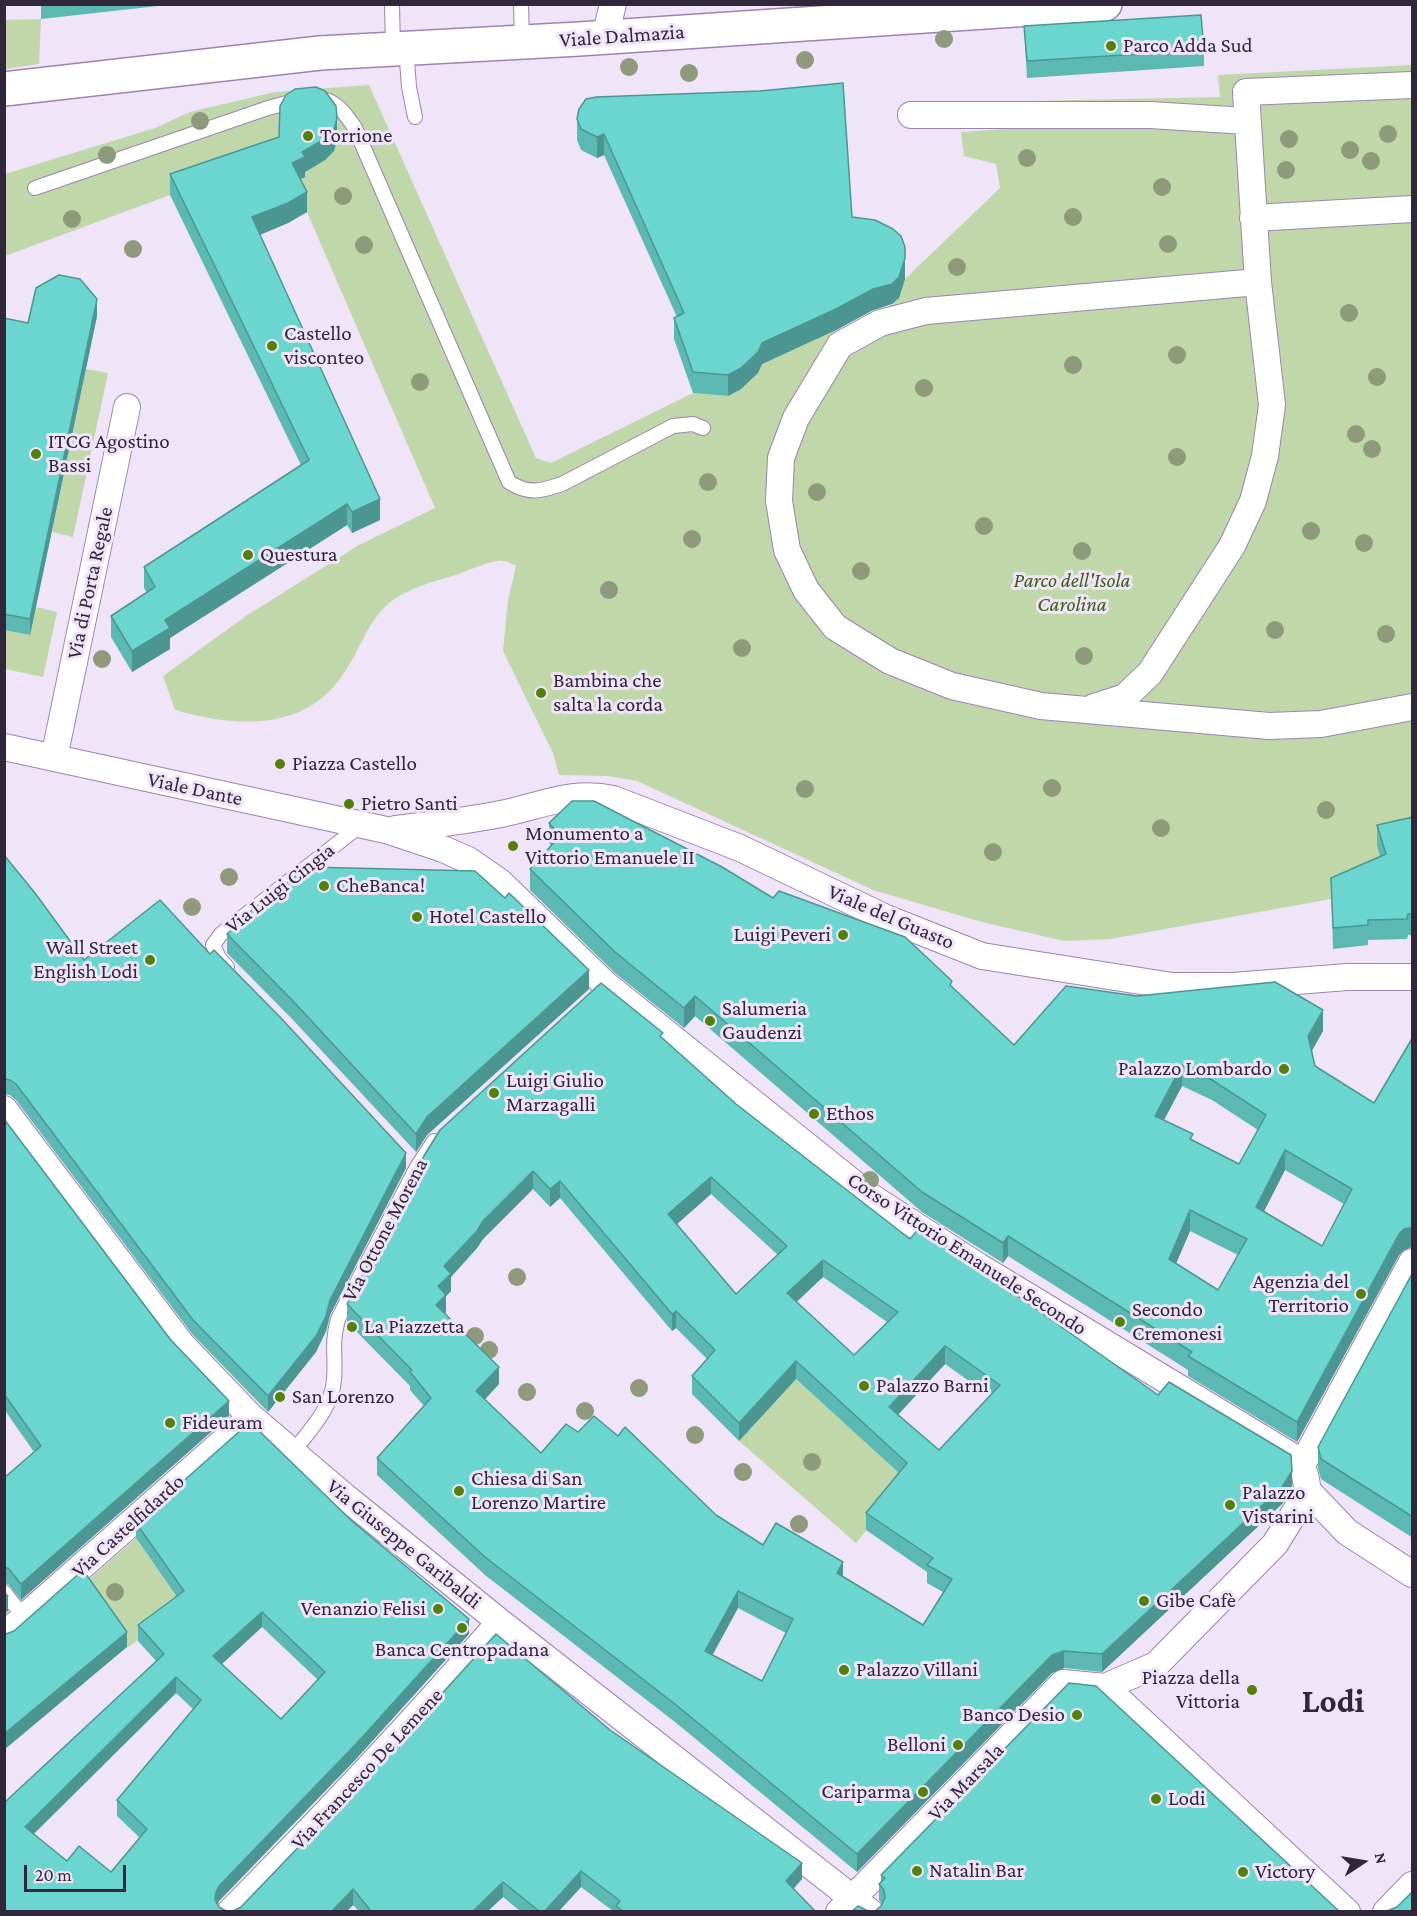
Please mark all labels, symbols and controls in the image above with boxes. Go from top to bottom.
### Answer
street label: Viale Dalmazia [559,19,685,53]
place label: Parco Adda Sud [1123,33,1253,59]
marker: Parco Adda Sud [1104,39,1118,53]
place label: Torrione [320,123,392,149]
marker: Torrione [301,129,315,143]
place label: Castello visconteo [284,321,364,371]
marker: Castello visconteo [265,339,279,353]
place label: ITCG Agostino Bassi [48,429,170,479]
marker: ITCG Agostino Bassi [29,447,43,461]
street label: Via di Porta Regale [62,505,118,661]
place label: Questura [260,542,338,568]
marker: Questura [241,548,255,562]
park label: Parco dell'Isola Carolina [1014,568,1130,618]
place label: Bambina che salta la corda [553,668,663,718]
marker: Bambina che salta la corda [534,686,548,700]
place label: Piazza Castello [292,751,417,777]
marker: Piazza Castello [273,757,287,771]
street label: Viale Dante [145,767,245,811]
place label: Pietro Santi [361,791,458,817]
marker: Pietro Santi [342,797,356,811]
place label: Monumento a Vittorio Emanuele II [525,821,695,871]
street label: Via Luigi Cingia [220,837,340,939]
marker: Monumento a Vittorio Emanuele II [506,839,520,853]
place label: CheBanca! [336,873,425,899]
marker: CheBanca! [317,879,331,893]
street label: Viale del Guasto [824,879,958,955]
place label: Hotel Castello [429,904,546,930]
marker: Hotel Castello [410,910,424,924]
place label: Luigi Peveri [733,922,831,948]
marker: Luigi Peveri [836,928,850,942]
place label: Wall Street English Lodi [33,935,138,985]
marker: Wall Street English Lodi [143,953,157,967]
place label: Salumeria Gaudenzi [722,996,807,1046]
marker: Salumeria Gaudenzi [703,1014,717,1028]
place label: Palazzo Lombardo [1118,1056,1272,1082]
marker: Palazzo Lombardo [1277,1062,1291,1076]
place label: Luigi Giulio Marzagalli [506,1068,604,1118]
marker: Luigi Giulio Marzagalli [487,1086,501,1100]
place label: Ethos [826,1101,874,1127]
marker: Ethos [807,1107,821,1121]
street label: Via Ottone Morena [337,1154,433,1306]
street label: Corso Vittorio Emanuele Secondo [843,1167,1091,1341]
place label: Agenzia del Territorio [1253,1269,1349,1319]
marker: Agenzia del Territorio [1354,1287,1368,1301]
place label: Secondo Cremonesi [1132,1297,1222,1347]
place label: La Piazzetta [364,1314,464,1340]
marker: Secondo Cremonesi [1113,1315,1127,1329]
marker: La Piazzetta [345,1320,359,1334]
place label: Palazzo Barni [876,1373,989,1399]
marker: Palazzo Barni [857,1379,871,1393]
place label: San Lorenzo [292,1384,394,1410]
marker: San Lorenzo [273,1390,287,1404]
place label: Fideuram [182,1410,263,1436]
marker: Fideuram [163,1416,177,1430]
place label: Chiesa di San Lorenzo Martire [471,1466,606,1516]
street label: Via Castelfidardo [66,1469,190,1583]
street label: Via Giuseppe Garibaldi [321,1474,487,1614]
place label: Palazzo Vistarini [1242,1480,1314,1530]
marker: Chiesa di San Lorenzo Martire [452,1484,466,1498]
marker: Palazzo Vistarini [1223,1498,1237,1512]
place label: Gibe Cafè [1156,1588,1236,1614]
marker: Gibe Cafè [1137,1594,1151,1608]
place label: Venanzio Felisi [301,1596,426,1622]
marker: Venanzio Felisi [431,1602,445,1616]
marker: Banca Centropadana [455,1621,469,1635]
place label: Banca Centropadana [375,1637,549,1663]
place label: Palazzo Villani [856,1657,978,1683]
marker: Palazzo Villani [837,1663,851,1677]
place label: Piazza della Vittoria [1142,1665,1240,1715]
district label: Lodi [1302,1682,1364,1722]
street label: Via Francesco De Lemene [286,1683,448,1855]
marker: Piazza della Vittoria [1245,1683,1259,1697]
place label: Banco Desio [962,1702,1065,1728]
marker: Banco Desio [1070,1708,1084,1722]
place label: Belloni [887,1732,946,1758]
street label: Via Marsala [923,1738,1009,1826]
marker: Belloni [951,1738,965,1752]
place label: Cariparma [821,1779,911,1805]
marker: Cariparma [916,1785,930,1799]
place label: Lodi [1168,1786,1205,1812]
marker: Lodi [1149,1792,1163,1806]
north arrow [1333,1832,1393,1892]
text: N [1372,1851,1391,1865]
scale bar [27,1853,129,1891]
place label: Natalin Bar [929,1858,1024,1884]
place label: Victory [1255,1859,1315,1885]
marker: Natalin Bar [910,1864,924,1878]
text: 20 m [35,1865,72,1885]
marker: Victory [1236,1865,1250,1879]

